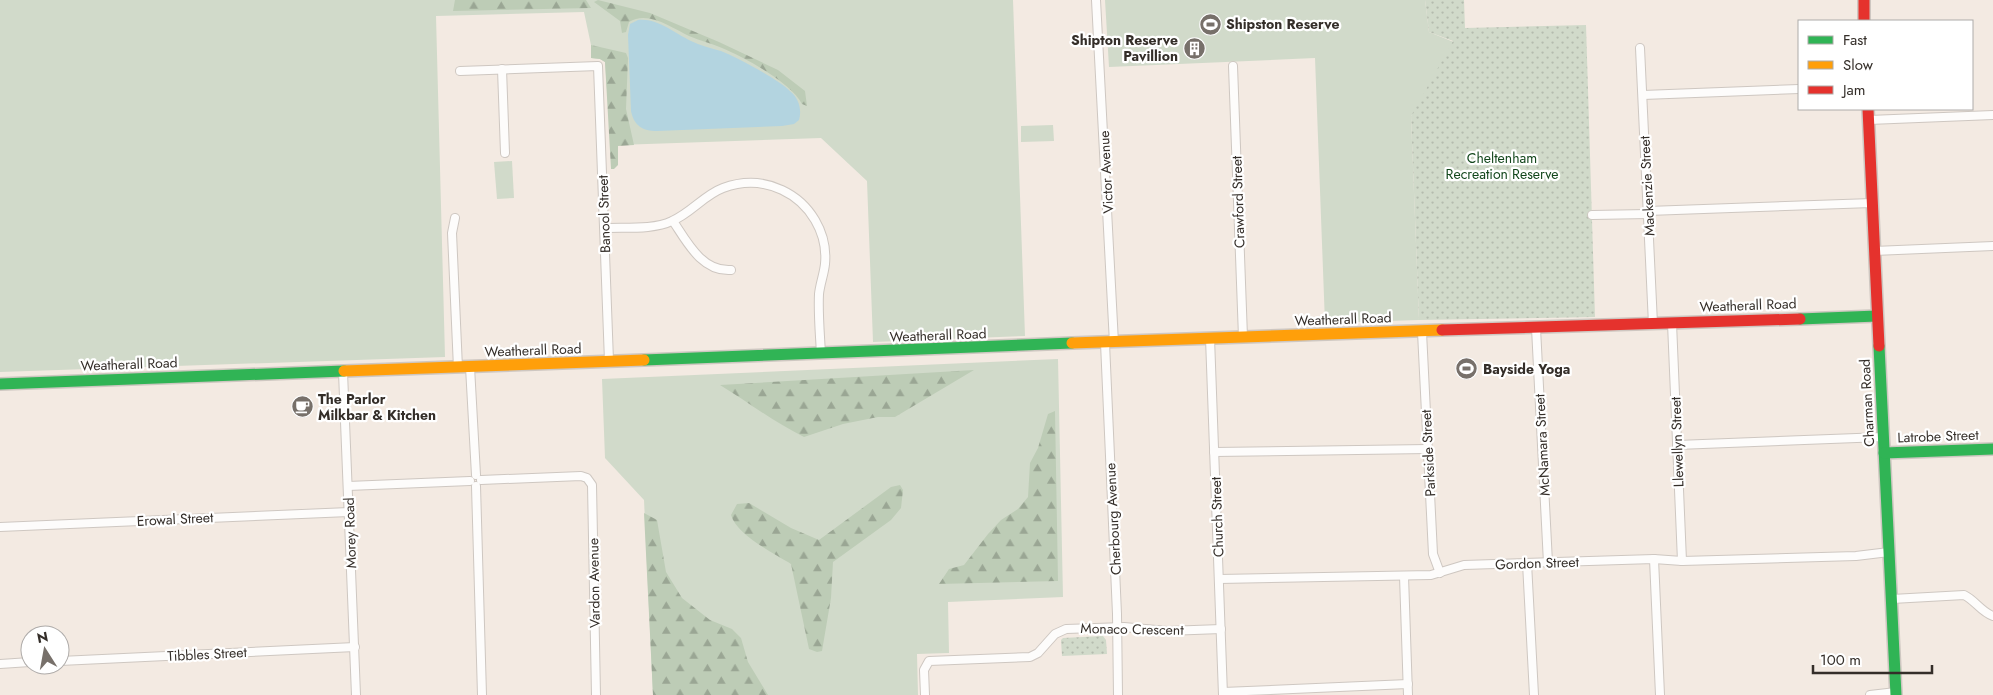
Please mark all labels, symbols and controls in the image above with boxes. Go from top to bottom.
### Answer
sports icon: Shipston Reserve [1198,12,1222,36]
place label: Shipston Reserve [1226,14,1339,34]
legend [1798,20,1973,110]
text: Fast [1843,29,1867,51]
place label: Shipton Reserve Pavillion [1071,30,1178,66]
building icon: Shipton Reserve Pavillion [1182,36,1206,60]
text: Slow [1843,54,1874,76]
text: Jam [1841,79,1866,101]
street label: Victor Avenue [1094,130,1118,214]
street label: Mackenzie Street [1634,135,1660,237]
park label: Cheltenham Recreation Reserve [1446,148,1558,184]
street label: Crawford Street [1226,155,1250,249]
street label: Banool Street [593,174,615,253]
street label: Weatherall Road [1699,293,1797,317]
street label: Weatherall Road [1294,307,1392,331]
street label: Weatherall Road [889,323,987,347]
street label: Weatherall Road [484,338,582,362]
street label: Weatherall Road [80,352,178,376]
sports icon: Bayside Yoga [1455,357,1479,381]
place label: Bayside Yoga [1483,359,1570,379]
street label: Charman Road [1855,359,1879,447]
place label: The Parlor Milkbar & Kitchen [318,389,436,425]
street label: McNamara Street [1529,393,1555,497]
cafe icon: The Parlor Milkbar & Kitchen [290,395,314,419]
street label: Llewellyn Street [1665,396,1689,488]
street label: Parkside Street [1416,408,1440,497]
street label: Latrobe Street [1897,425,1980,447]
street label: Cherbourg Avenue [1100,462,1126,576]
street label: Church Street [1206,476,1228,558]
street label: Morey Road [339,497,361,569]
street label: Erowal Street [136,507,215,531]
street label: Vardon Avenue [583,538,605,628]
street label: Gordon Street [1495,552,1580,574]
street label: Monaco Crescent [1080,618,1184,640]
north arrow [20,625,70,675]
text: N [35,626,50,648]
street label: Tibbles Street [167,642,248,666]
scale bar [1813,642,1932,674]
text: 100 m [1820,649,1861,671]

